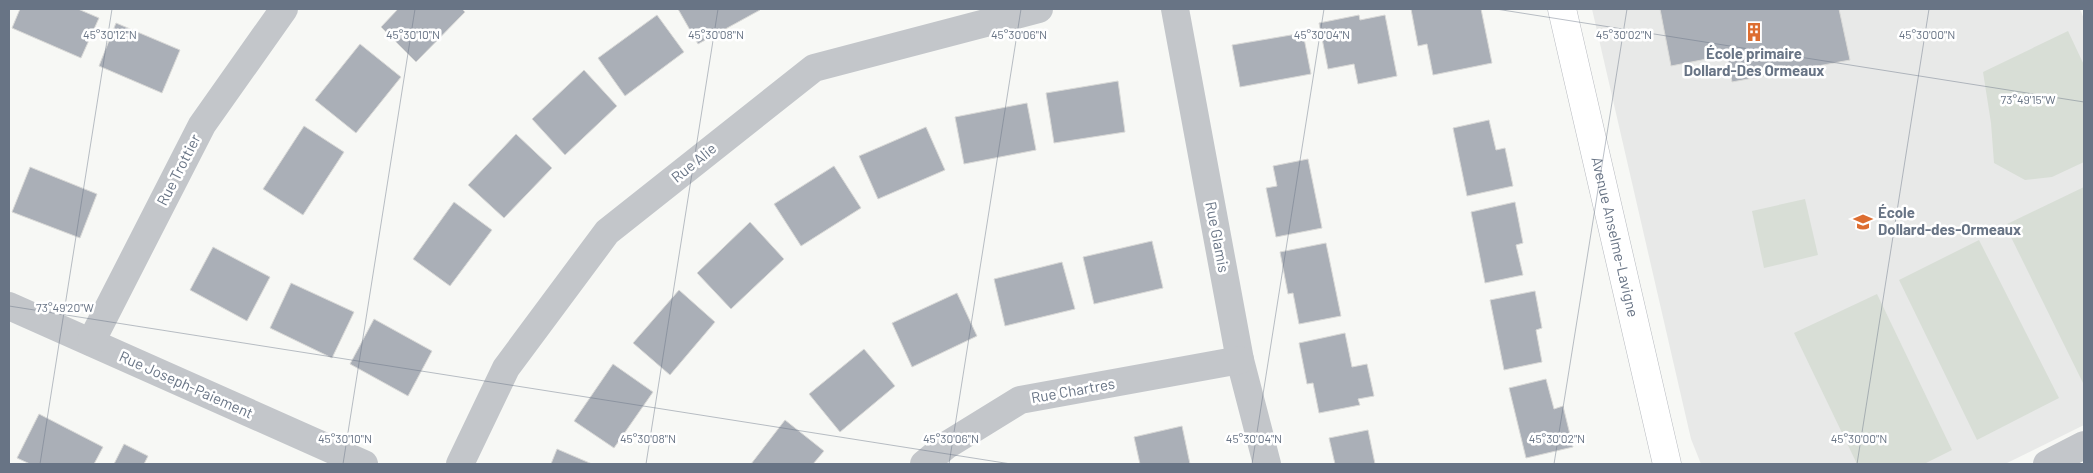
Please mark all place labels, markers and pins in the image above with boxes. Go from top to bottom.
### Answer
building icon: École primaire Dollard-Des Ormeaux [1743,21,1765,43]
place label: École primaire Dollard-Des Ormeaux [1684,44,1824,79]
place label: École Dollard-des-Ormeaux [1878,203,2021,238]
school or university icon: École Dollard-des-Ormeaux [1852,211,1874,233]

